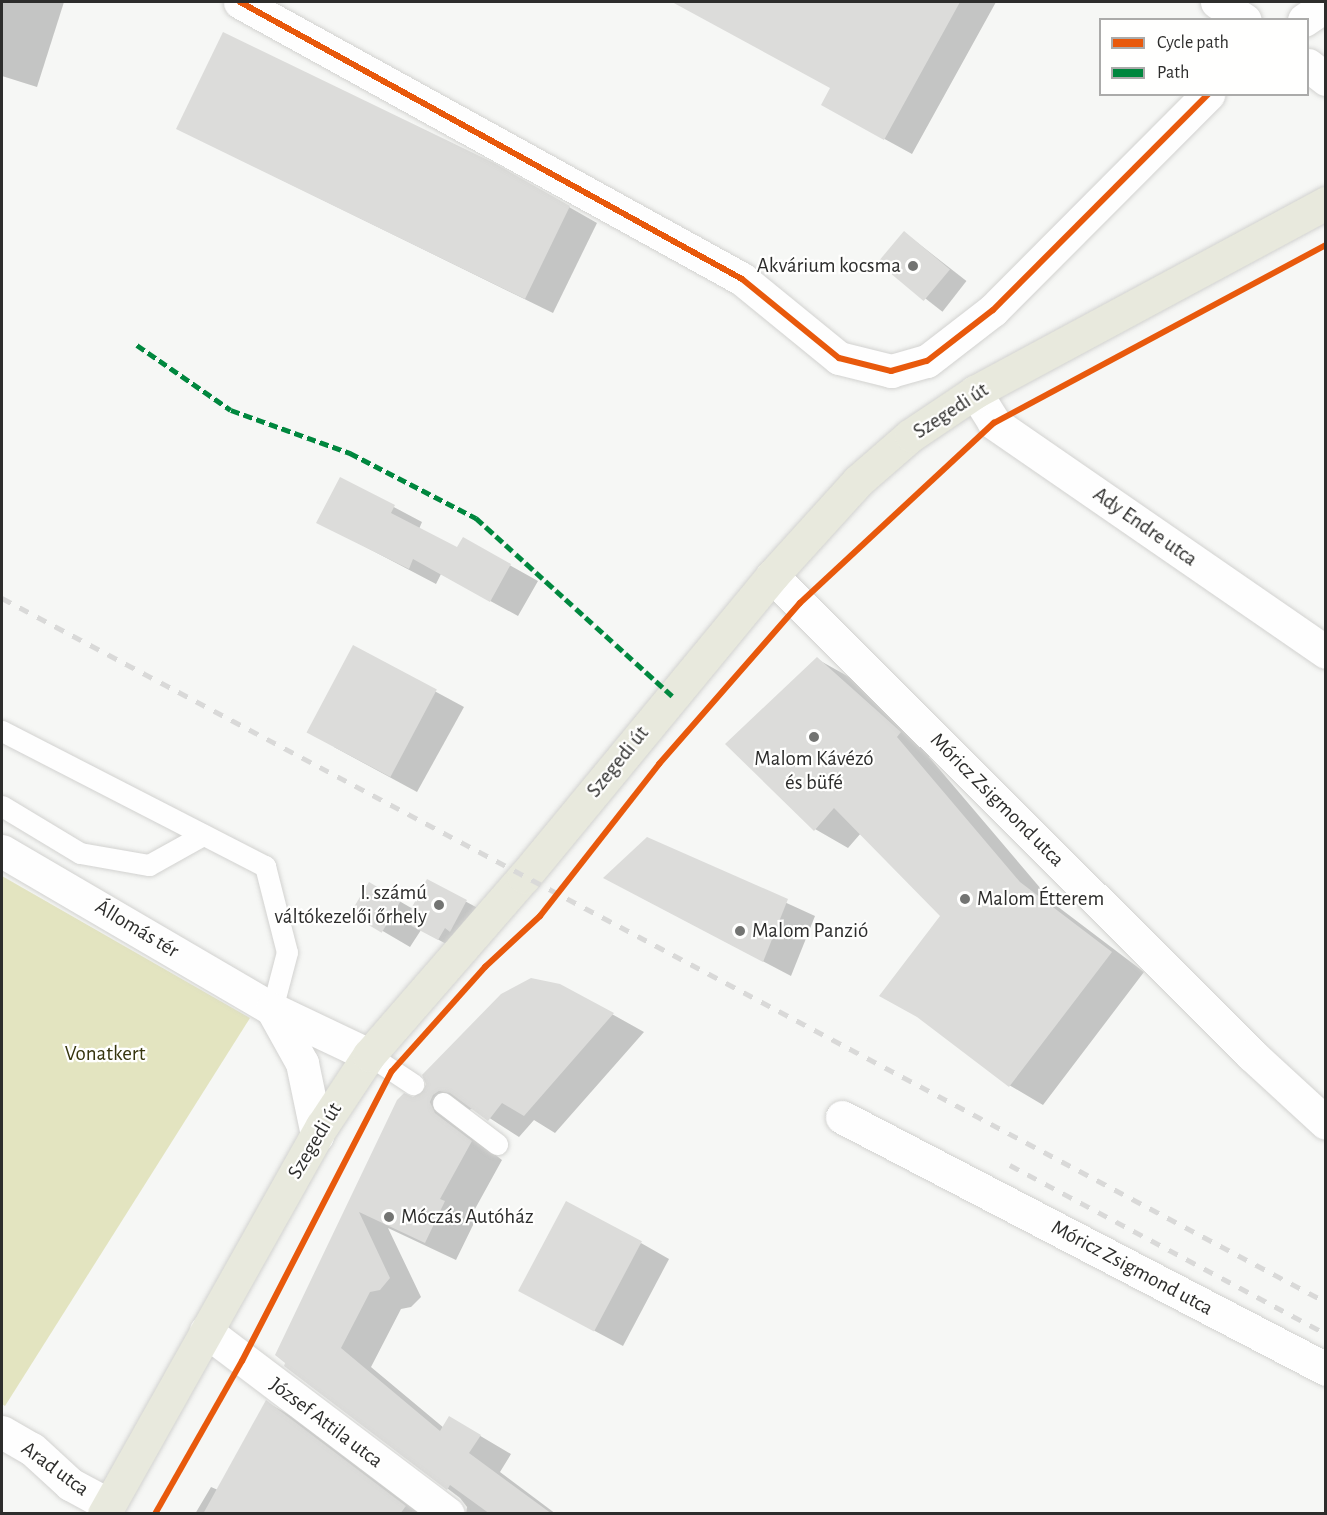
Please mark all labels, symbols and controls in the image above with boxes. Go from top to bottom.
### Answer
legend [1099,18,1309,96]
text: Cycle path [1157,34,1229,52]
text: Path [1157,64,1189,82]
place label: Akvárium kocsma [757,253,901,279]
marker: Akvárium kocsma [906,259,920,273]
street label: Szegedi út [909,377,993,445]
street label: Ady Endre utca [1088,482,1202,572]
street label: Szegedi út [582,721,654,803]
street label: Móricz Zsigmond utca [925,728,1069,872]
marker: Malom Kávézó és büfé [807,730,821,744]
place label: Malom Kávézó és büfé [754,746,874,796]
place label: I. számú váltókezelői őrhely [274,880,427,930]
place label: Malom Étterem [977,886,1104,912]
marker: Malom Étterem [958,892,972,906]
street label: Állomás tér [91,894,183,964]
marker: I. számú váltókezelői őrhely [432,898,446,912]
place label: Malom Panzió [752,918,868,944]
marker: Malom Panzió [733,924,747,938]
park label: Vonatkert [65,1041,145,1067]
street label: Szegedi út [282,1098,348,1184]
place label: Móczás Autóház [401,1204,534,1230]
marker: Móczás Autóház [382,1210,396,1224]
street label: Móricz Zsigmond utca [1047,1215,1217,1321]
street label: József Attila utca [264,1372,388,1474]
street label: Arad utca [16,1436,94,1502]

